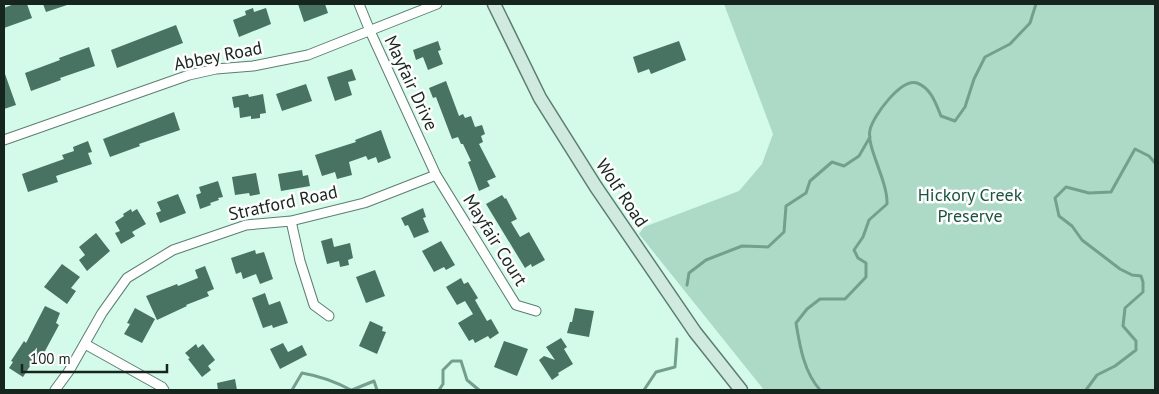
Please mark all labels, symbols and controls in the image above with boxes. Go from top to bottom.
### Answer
street label: Mayfair Drive [379,32,443,134]
street label: Abbey Road [172,36,264,75]
street label: Wolf Road [591,154,654,231]
street label: Stratford Road [226,180,339,225]
park label: Hickory Creek Preserve [918,183,1023,227]
street label: Mayfair Court [458,190,533,290]
scale bar [22,342,168,374]
text: 100 m [30,349,71,368]

